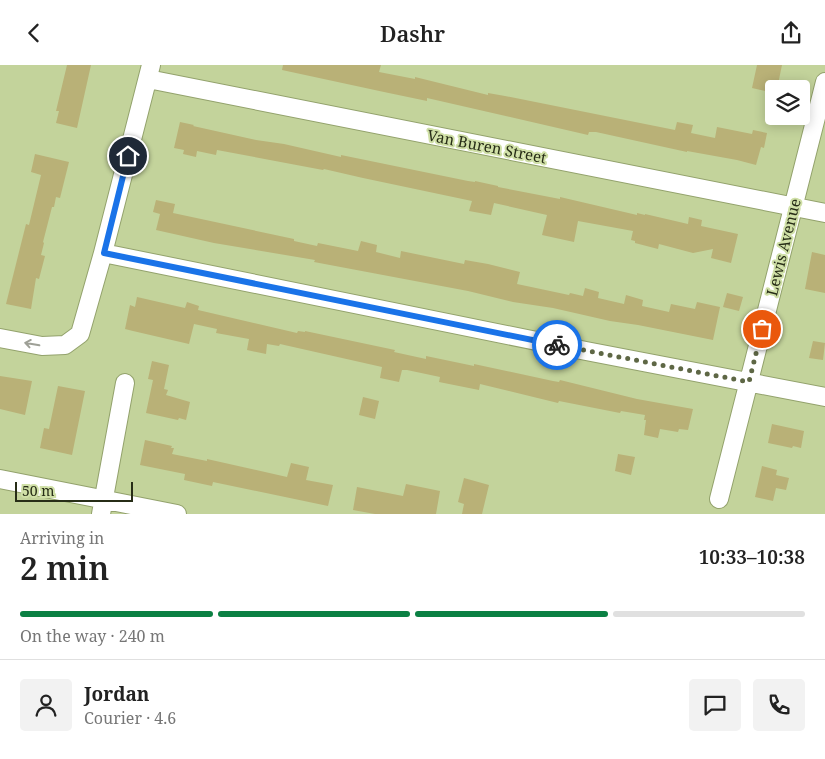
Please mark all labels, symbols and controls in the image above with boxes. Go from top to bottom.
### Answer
text: Dashr [380,18,445,48]
icon: back [20,19,48,47]
icon: share [777,19,805,47]
map controls [765,80,810,125]
button: layers [765,80,810,125]
street label: Van Buren Street [426,125,548,167]
pin [107,135,149,177]
icon: home [114,142,142,170]
street label: Lewis Avenue [761,196,805,298]
pin [741,308,783,350]
icon: bag [748,315,776,343]
courier [532,320,582,370]
icon: bike [543,331,571,359]
one-way arrow [25,339,41,349]
scale bar [15,479,132,502]
text: 50 m [22,481,55,500]
text: Arriving in [20,527,104,549]
text: 10:33–10:38 [699,544,805,570]
text: 2 min [20,546,109,589]
text: On the way · 240 m [20,625,165,647]
button: person [20,679,72,731]
button: chat [689,679,741,731]
button: phone [753,679,805,731]
text: Jordan [84,681,150,707]
text: Courier · 4.6 [84,707,176,729]

